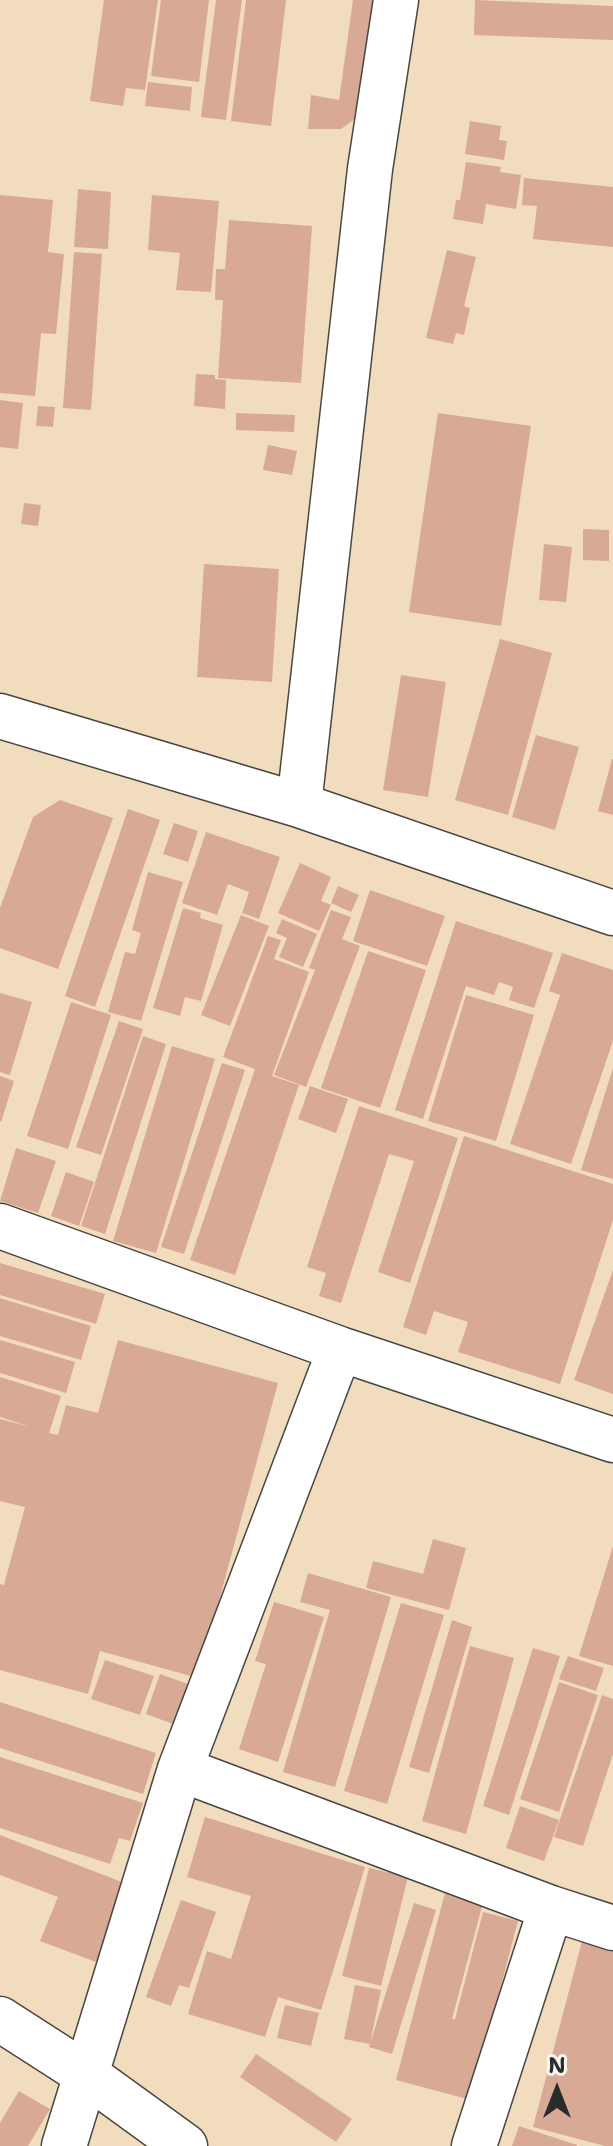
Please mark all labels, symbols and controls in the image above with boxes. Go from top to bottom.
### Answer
north arrow [517,2050,597,2130]
text: N [548,2051,566,2080]

